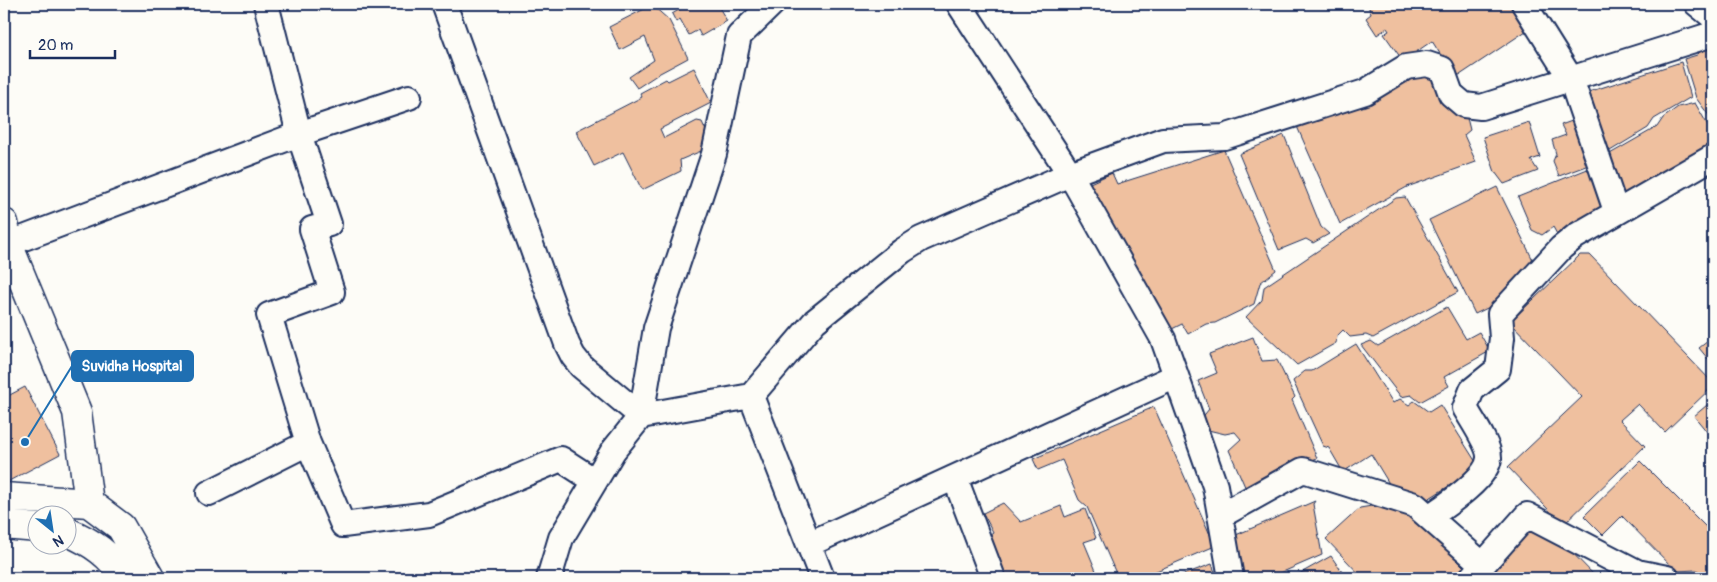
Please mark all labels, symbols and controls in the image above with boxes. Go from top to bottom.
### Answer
scale bar [30,28,115,60]
text: 20 m [38,36,73,55]
callout: Suvidha Hospital [72,351,193,381]
text: Suvidha Hospital [82,357,182,376]
north arrow [28,504,78,554]
text: N [50,531,67,551]

